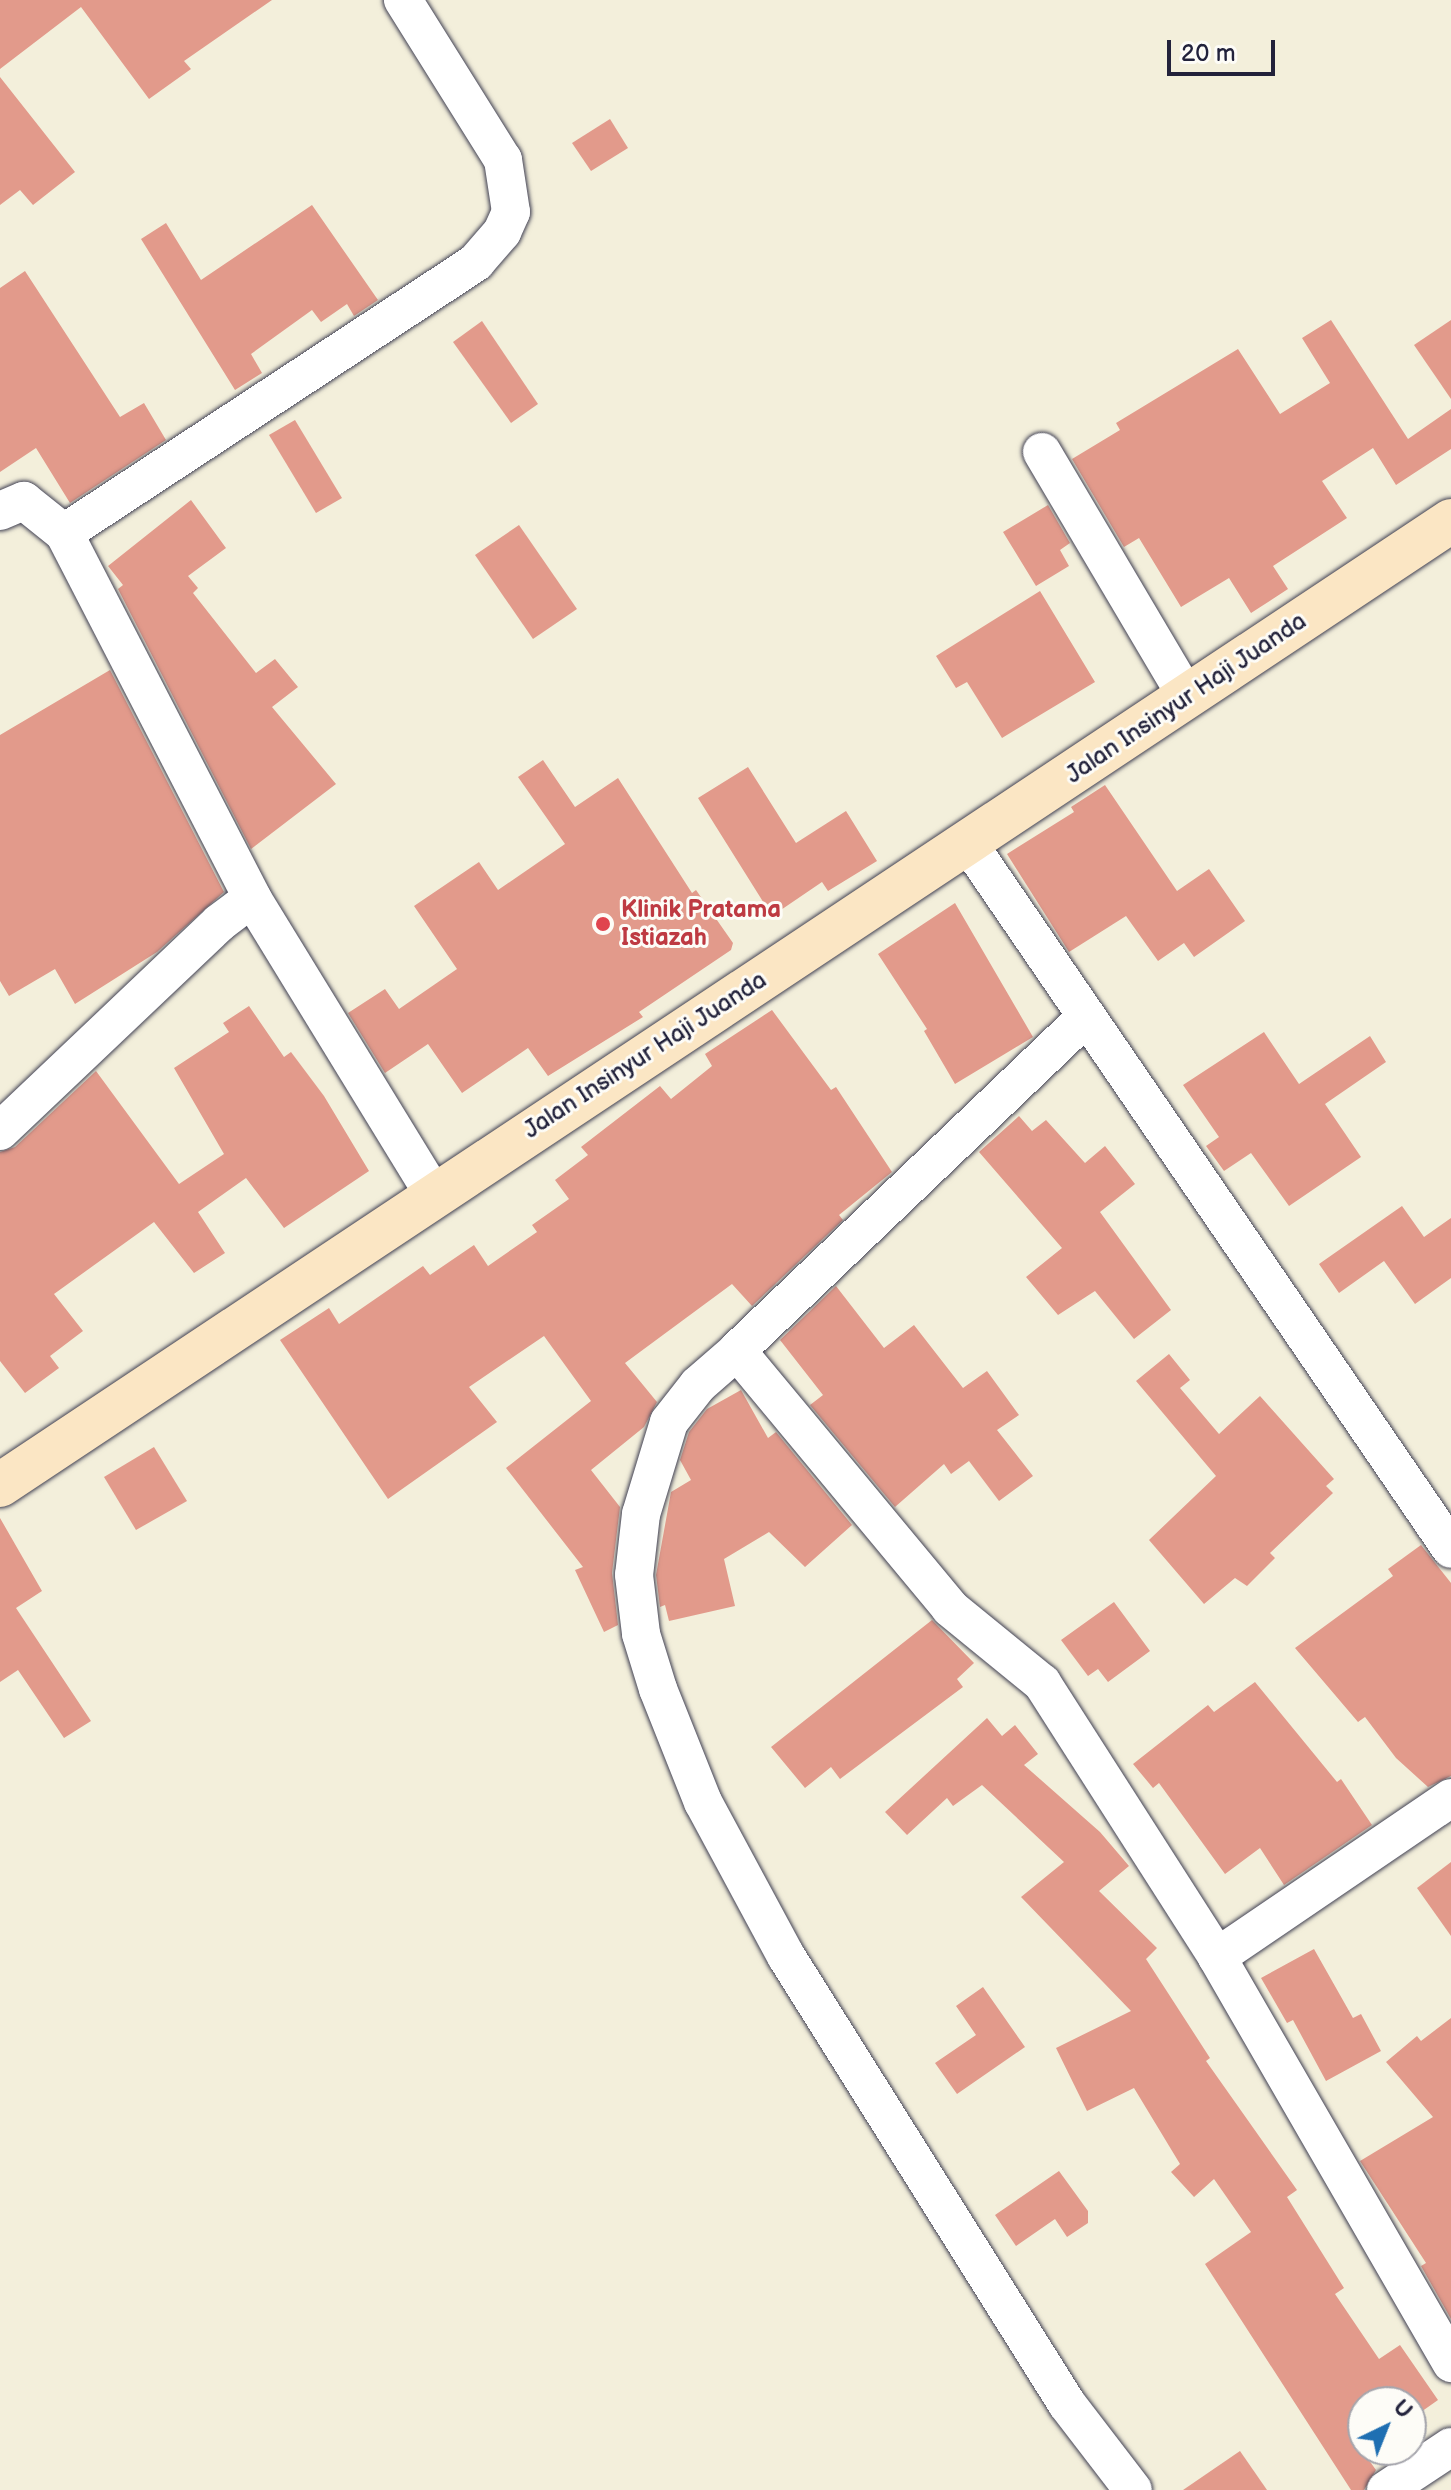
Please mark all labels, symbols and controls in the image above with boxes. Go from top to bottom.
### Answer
scale bar [1171,24,1279,74]
text: 20 m [1181,39,1236,68]
street label: Jalan Insinyur Haji Juanda [1060,606,1312,790]
place label: Klinik Pratama Istiazah [621,896,781,952]
marker: Klinik Pratama Istiazah [592,913,614,935]
street label: Jalan Insinyur Haji Juanda [518,965,772,1145]
north arrow [1347,2386,1427,2466]
text: U [1387,2394,1417,2425]

